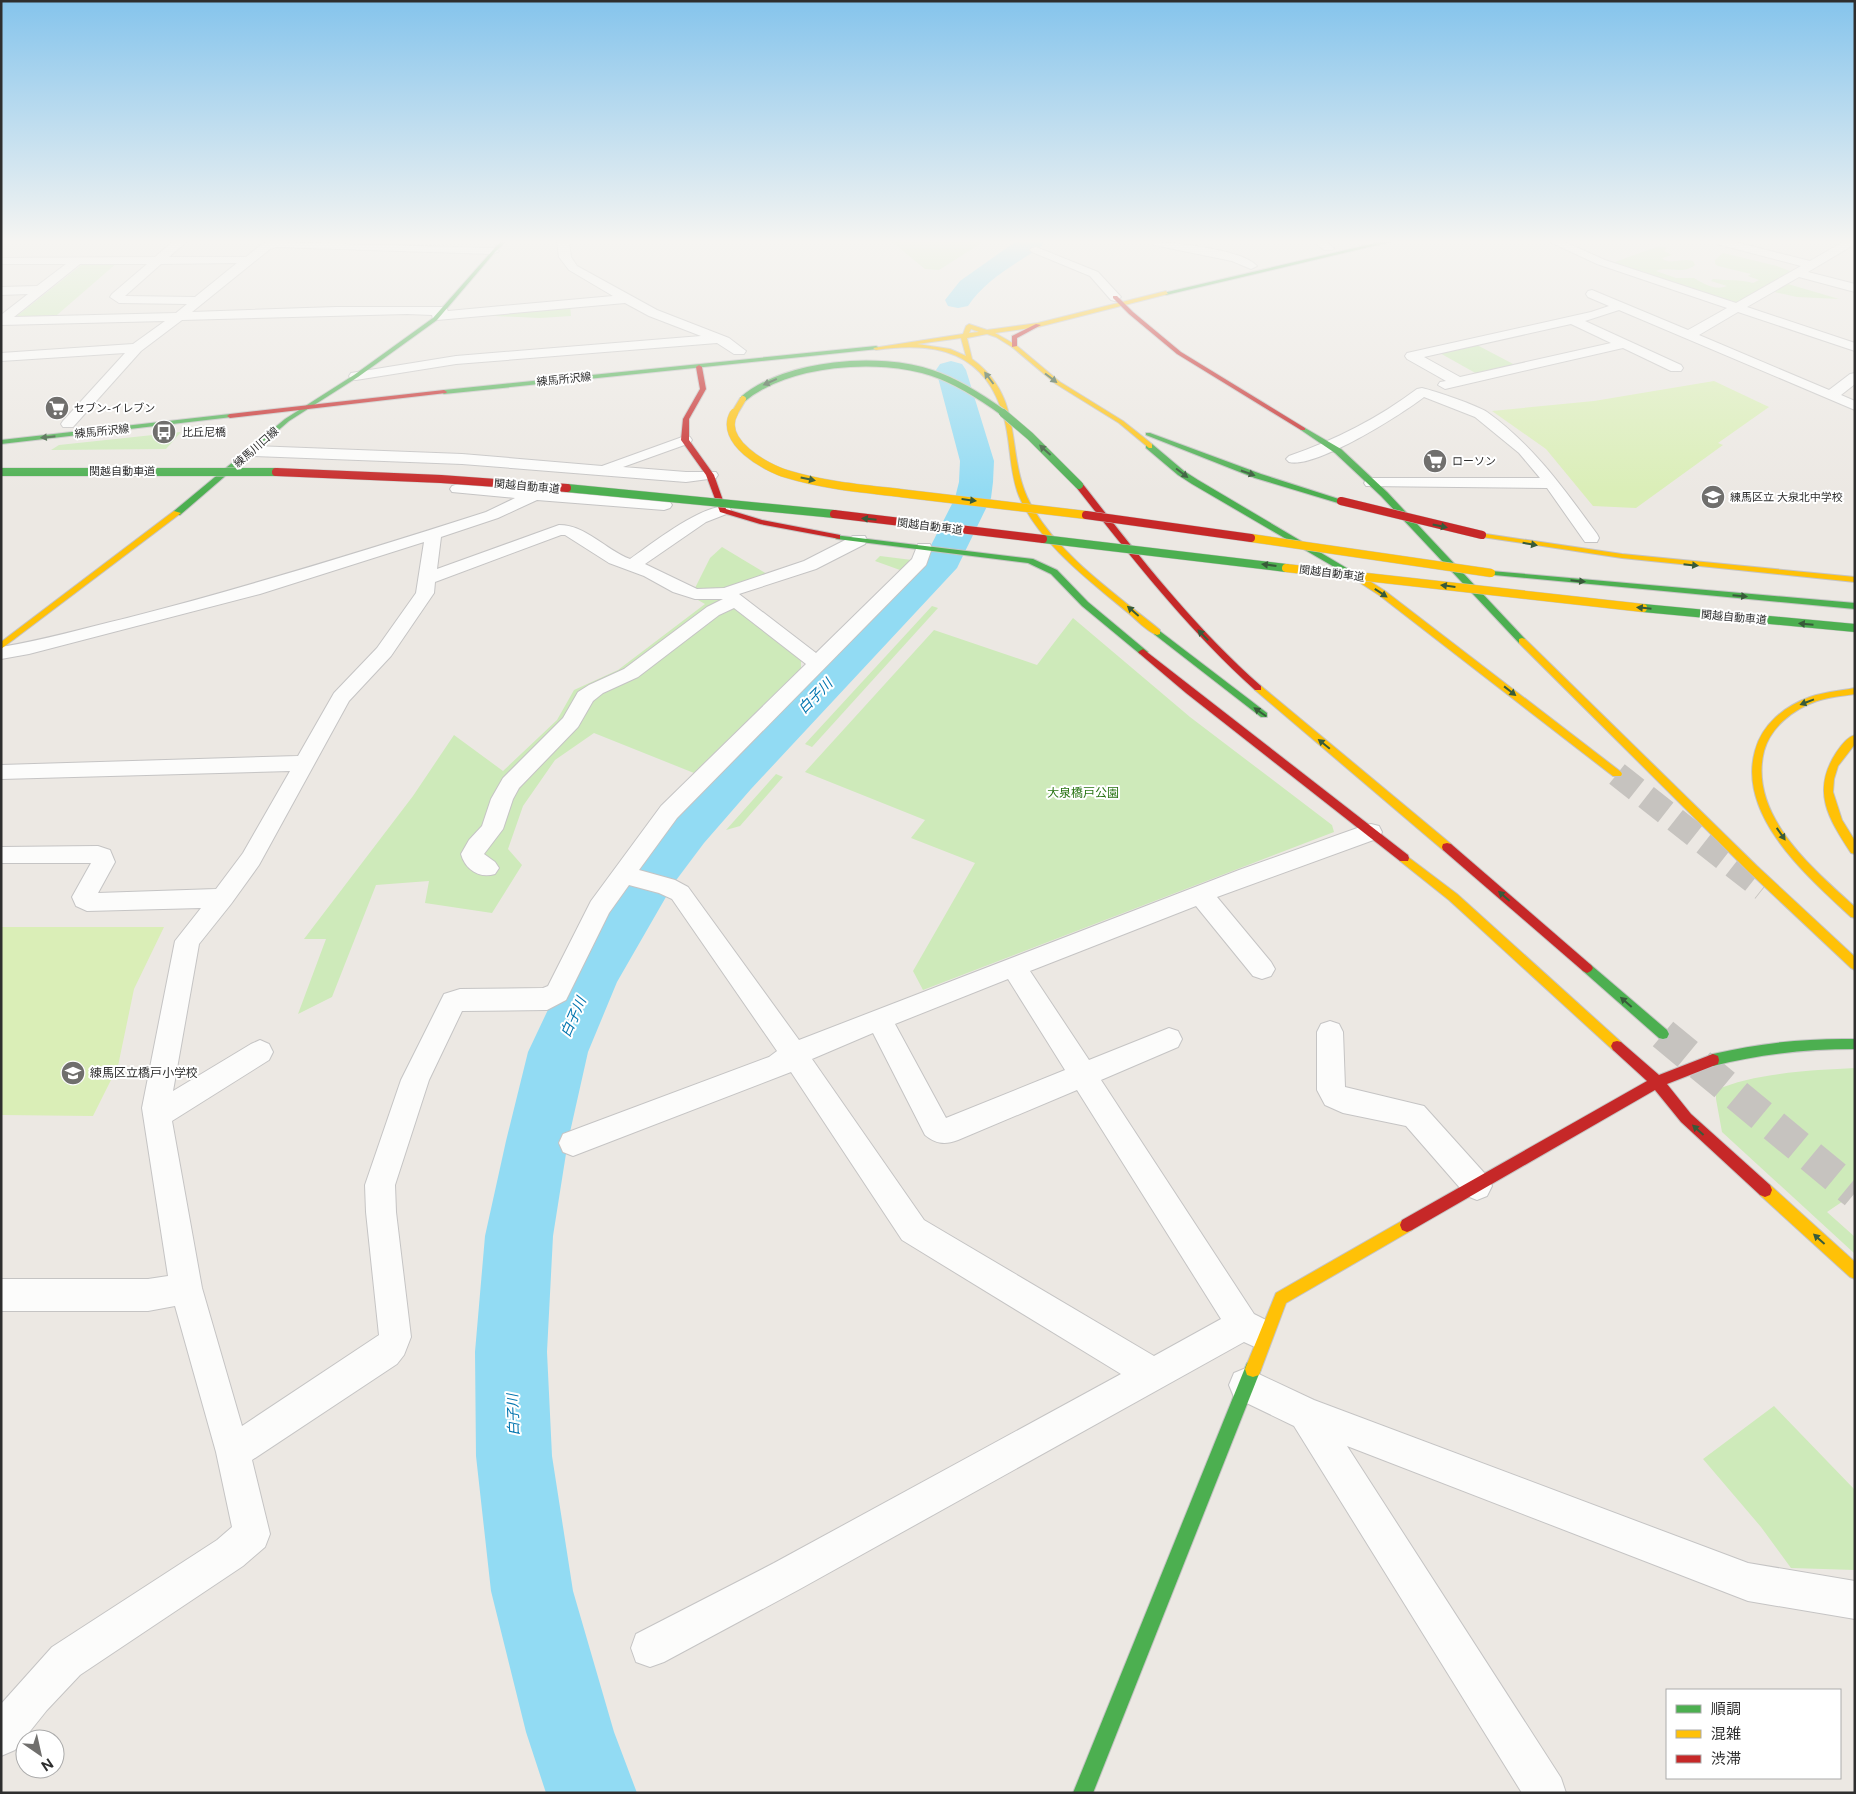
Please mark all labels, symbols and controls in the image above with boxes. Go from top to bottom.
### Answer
street label: 練馬所沢線 [536,370,592,388]
one-way arrow [984,372,995,385]
one-way arrow [1044,372,1057,383]
one-way arrow [763,378,777,386]
supermarket icon: セブン-イレブン [44,395,70,421]
place label: セブン-イレブン [74,402,155,414]
bus stop icon: 比丘尼橋 [151,419,177,445]
street label: 練馬所沢線 [74,422,130,440]
street label: 練馬川口線 [231,424,281,470]
place label: 比丘尼橋 [182,426,226,438]
one-way arrow [39,433,55,441]
one-way arrow [1039,444,1051,456]
supermarket icon: ローソン [1422,448,1448,474]
place label: ローソン [1452,455,1496,467]
street label: 関越自動車道 [89,465,155,477]
one-way arrow [1175,468,1189,478]
one-way arrow [1240,469,1255,477]
one-way arrow [800,475,816,483]
street label: 関越自動車道 [494,477,560,495]
school or university icon: 練馬区立 大泉北中学校 [1700,484,1726,510]
place label: 練馬区立 大泉北中学校 [1730,491,1843,503]
one-way arrow [961,497,977,505]
one-way arrow [861,515,877,523]
street label: 関越自動車道 [897,516,963,536]
one-way arrow [1432,522,1447,530]
one-way arrow [1523,541,1539,549]
one-way arrow [1261,561,1277,569]
one-way arrow [1684,561,1700,569]
street label: 関越自動車道 [1299,563,1365,583]
one-way arrow [1570,578,1586,586]
one-way arrow [1440,582,1456,590]
one-way arrow [1374,588,1388,598]
one-way arrow [1732,593,1748,601]
one-way arrow [1636,604,1652,612]
one-way arrow [1127,606,1140,617]
street label: 関越自動車道 [1701,608,1767,626]
one-way arrow [1798,620,1814,628]
one-way arrow [1197,630,1209,642]
water label: 白子川 [795,674,837,717]
one-way arrow [1503,686,1516,697]
one-way arrow [1800,699,1815,706]
one-way arrow [1253,707,1267,717]
one-way arrow [1318,739,1331,750]
park label: 大泉橋戸公園 [1047,786,1119,800]
one-way arrow [1776,827,1786,841]
one-way arrow [1498,890,1510,902]
water label: 白子川 [557,993,590,1039]
one-way arrow [1620,997,1633,1008]
school or university icon: 練馬区立橋戸小学校 [60,1060,86,1086]
place label: 練馬区立橋戸小学校 [90,1066,198,1080]
one-way arrow [1693,1124,1705,1136]
one-way arrow [1813,1233,1825,1245]
water label: 白子川 [504,1392,522,1436]
legend [1666,1689,1841,1779]
text: 順調 [1711,1700,1741,1717]
text: 混雑 [1711,1725,1741,1742]
north arrow [15,1729,65,1779]
text: 渋滞 [1711,1750,1741,1767]
text: N [38,1755,56,1774]

